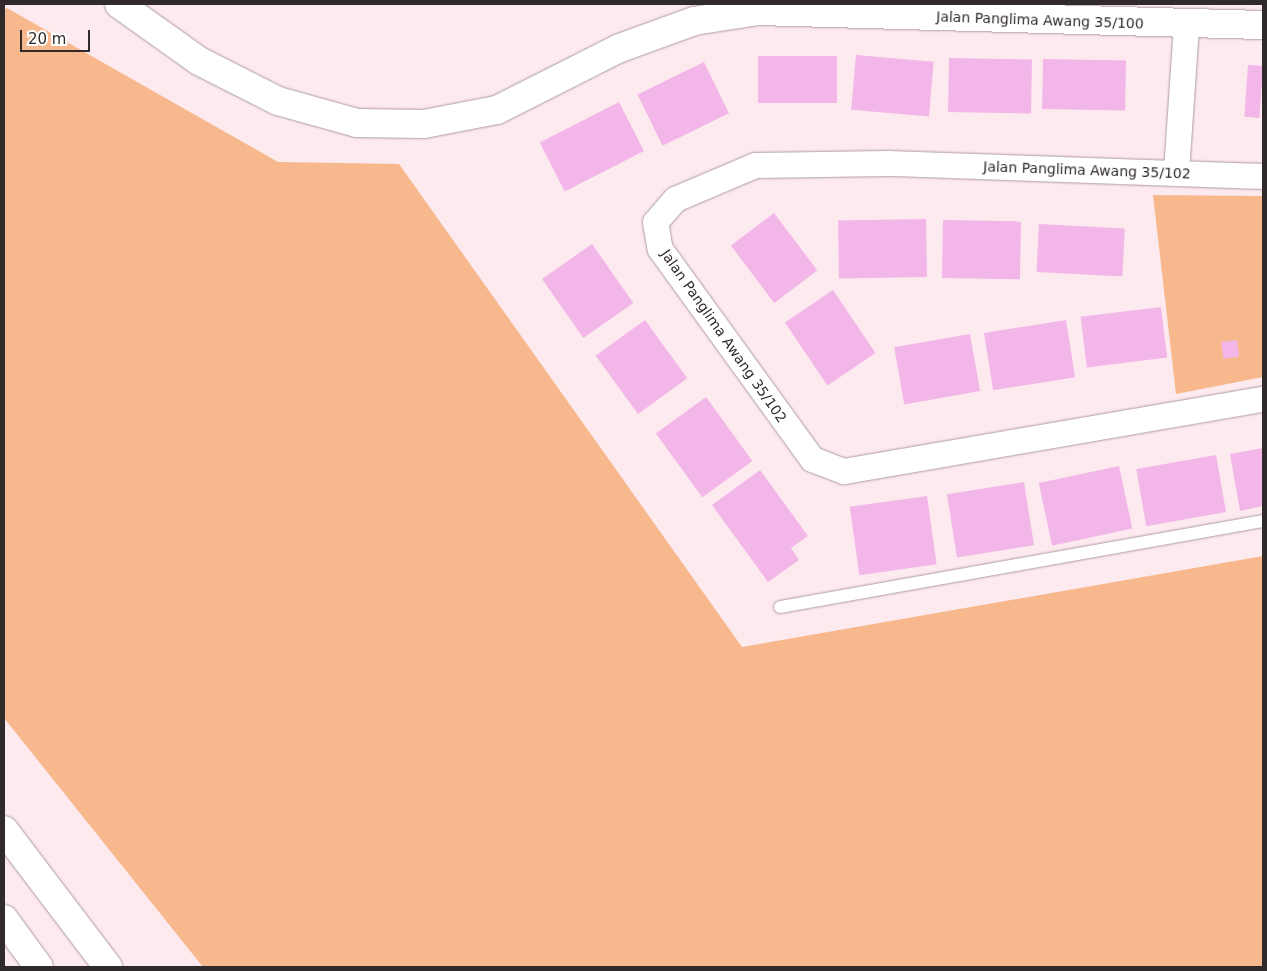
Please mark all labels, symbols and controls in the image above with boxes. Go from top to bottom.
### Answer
street label: Jalan Panglima Awang 35/100 [936,8,1144,32]
scale bar [22,20,92,52]
text: 20 m [28,30,66,48]
street label: Jalan Panglima Awang 35/102 [983,158,1191,182]
street label: Jalan Panglima Awang 35/102 [658,246,790,426]

